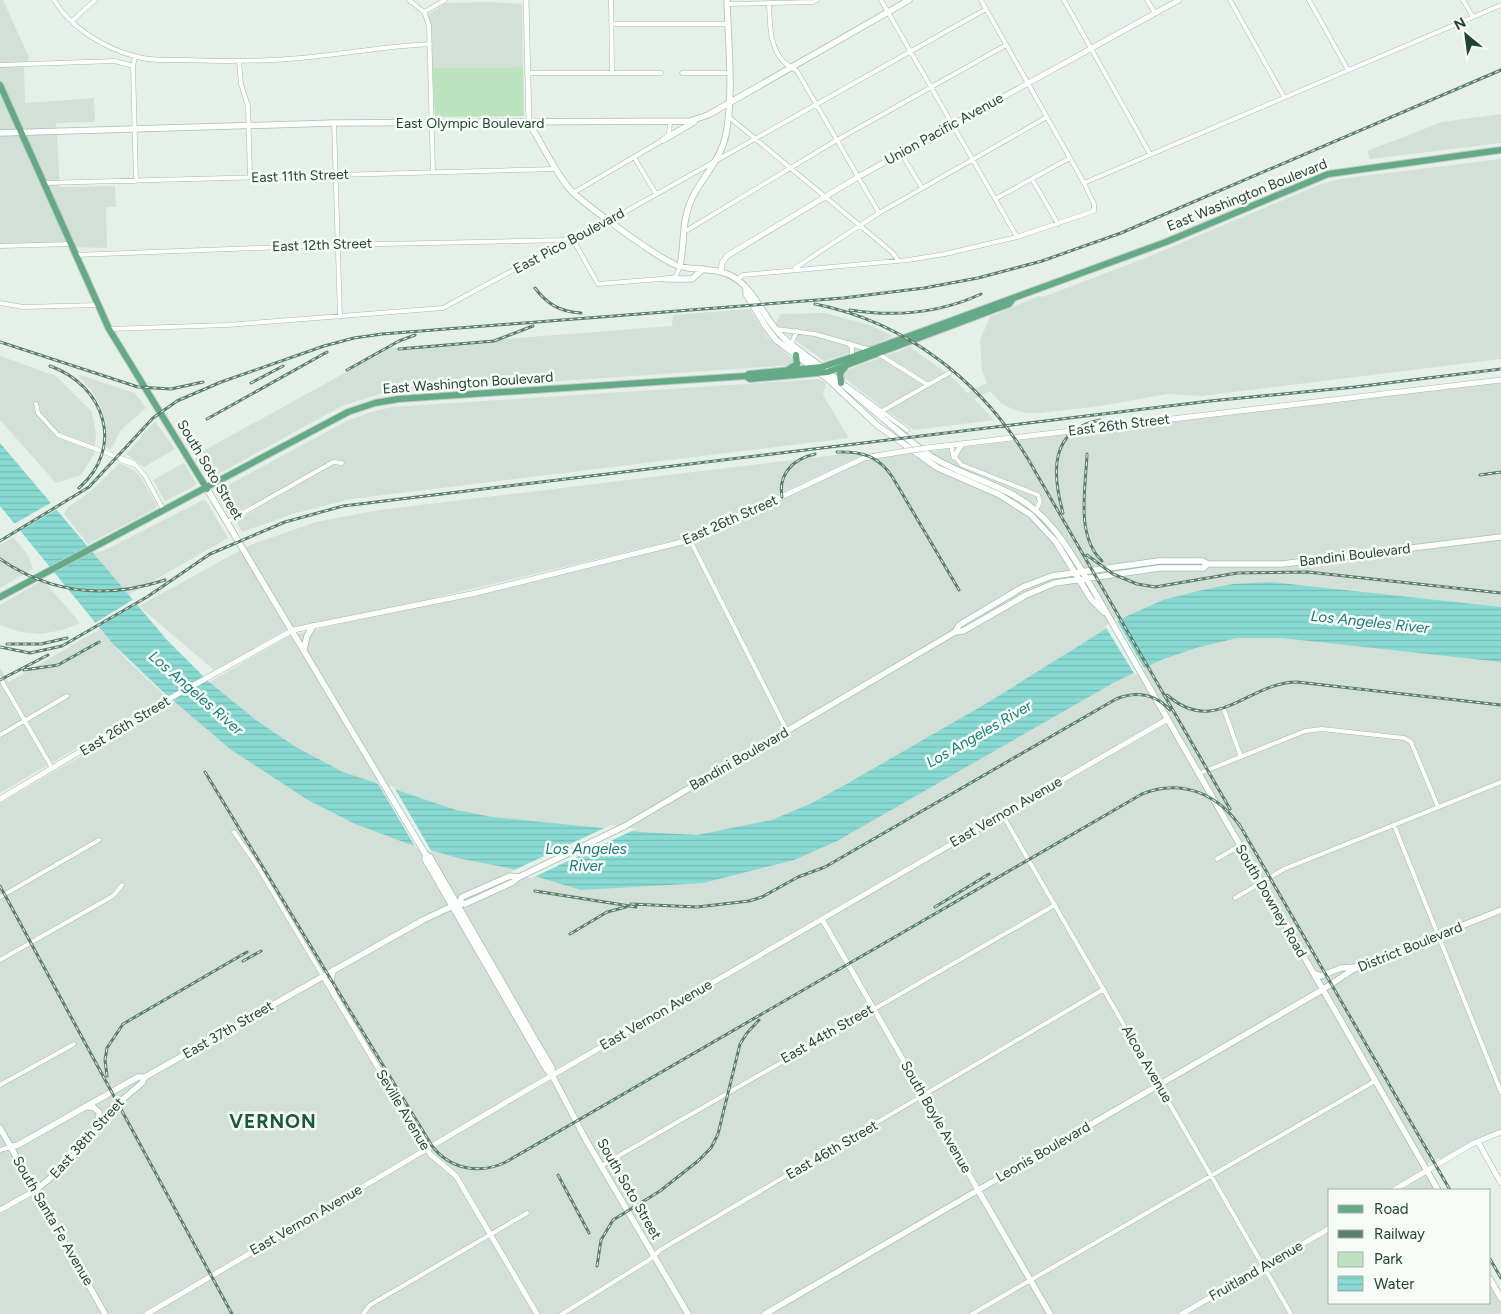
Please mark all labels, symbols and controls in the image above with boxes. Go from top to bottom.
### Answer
north arrow [1441,10,1491,60]
text: N [1451,14,1469,34]
street label: Union Pacific Avenue [882,89,1007,169]
street label: East Olympic Boulevard [396,115,544,132]
street label: East Washington Boulevard [1164,155,1330,235]
street label: East 11th Street [251,166,349,186]
street label: East Pico Boulevard [511,205,627,277]
street label: East 12th Street [272,235,372,255]
street label: East Washington Boulevard [382,369,554,397]
street label: East 26th Street [1067,410,1171,440]
street label: South Soto Street [173,417,247,523]
street label: East 26th Street [680,491,780,549]
street label: Bandini Boulevard [1299,540,1411,570]
water label: Los Angeles River [1310,607,1431,637]
water label: Los Angeles River [145,647,247,739]
street label: East 26th Street [77,692,173,760]
water label: Los Angeles River [923,696,1036,772]
street label: Bandini Boulevard [686,724,792,794]
street label: East Vernon Avenue [947,773,1065,851]
water label: Los Angeles River [545,840,627,875]
street label: South Downey Road [1232,841,1310,961]
street label: District Boulevard [1355,918,1465,976]
street label: East Vernon Avenue [597,976,715,1054]
street label: East 37th Street [180,997,276,1063]
street label: East 44th Street [778,1001,876,1067]
street label: Alcoa Avenue [1118,1022,1176,1106]
street label: South Boyle Avenue [897,1058,975,1176]
street label: Seville Avenue [372,1067,434,1154]
street label: East 38th Street [46,1094,128,1182]
district label: VERNON [229,1110,317,1133]
street label: East 46th Street [783,1117,881,1183]
street label: Leonis Boulevard [993,1118,1093,1186]
street label: South Soto Street [593,1135,665,1243]
street label: South Santa Fe Avenue [9,1153,97,1289]
street label: East Vernon Avenue [247,1181,365,1259]
legend [1328,1189,1491,1304]
text: Road [1374,1200,1409,1218]
text: Railway [1374,1225,1425,1243]
street label: Fruitland Avenue [1206,1237,1306,1305]
text: Park [1374,1250,1403,1268]
text: Water [1374,1275,1414,1293]

